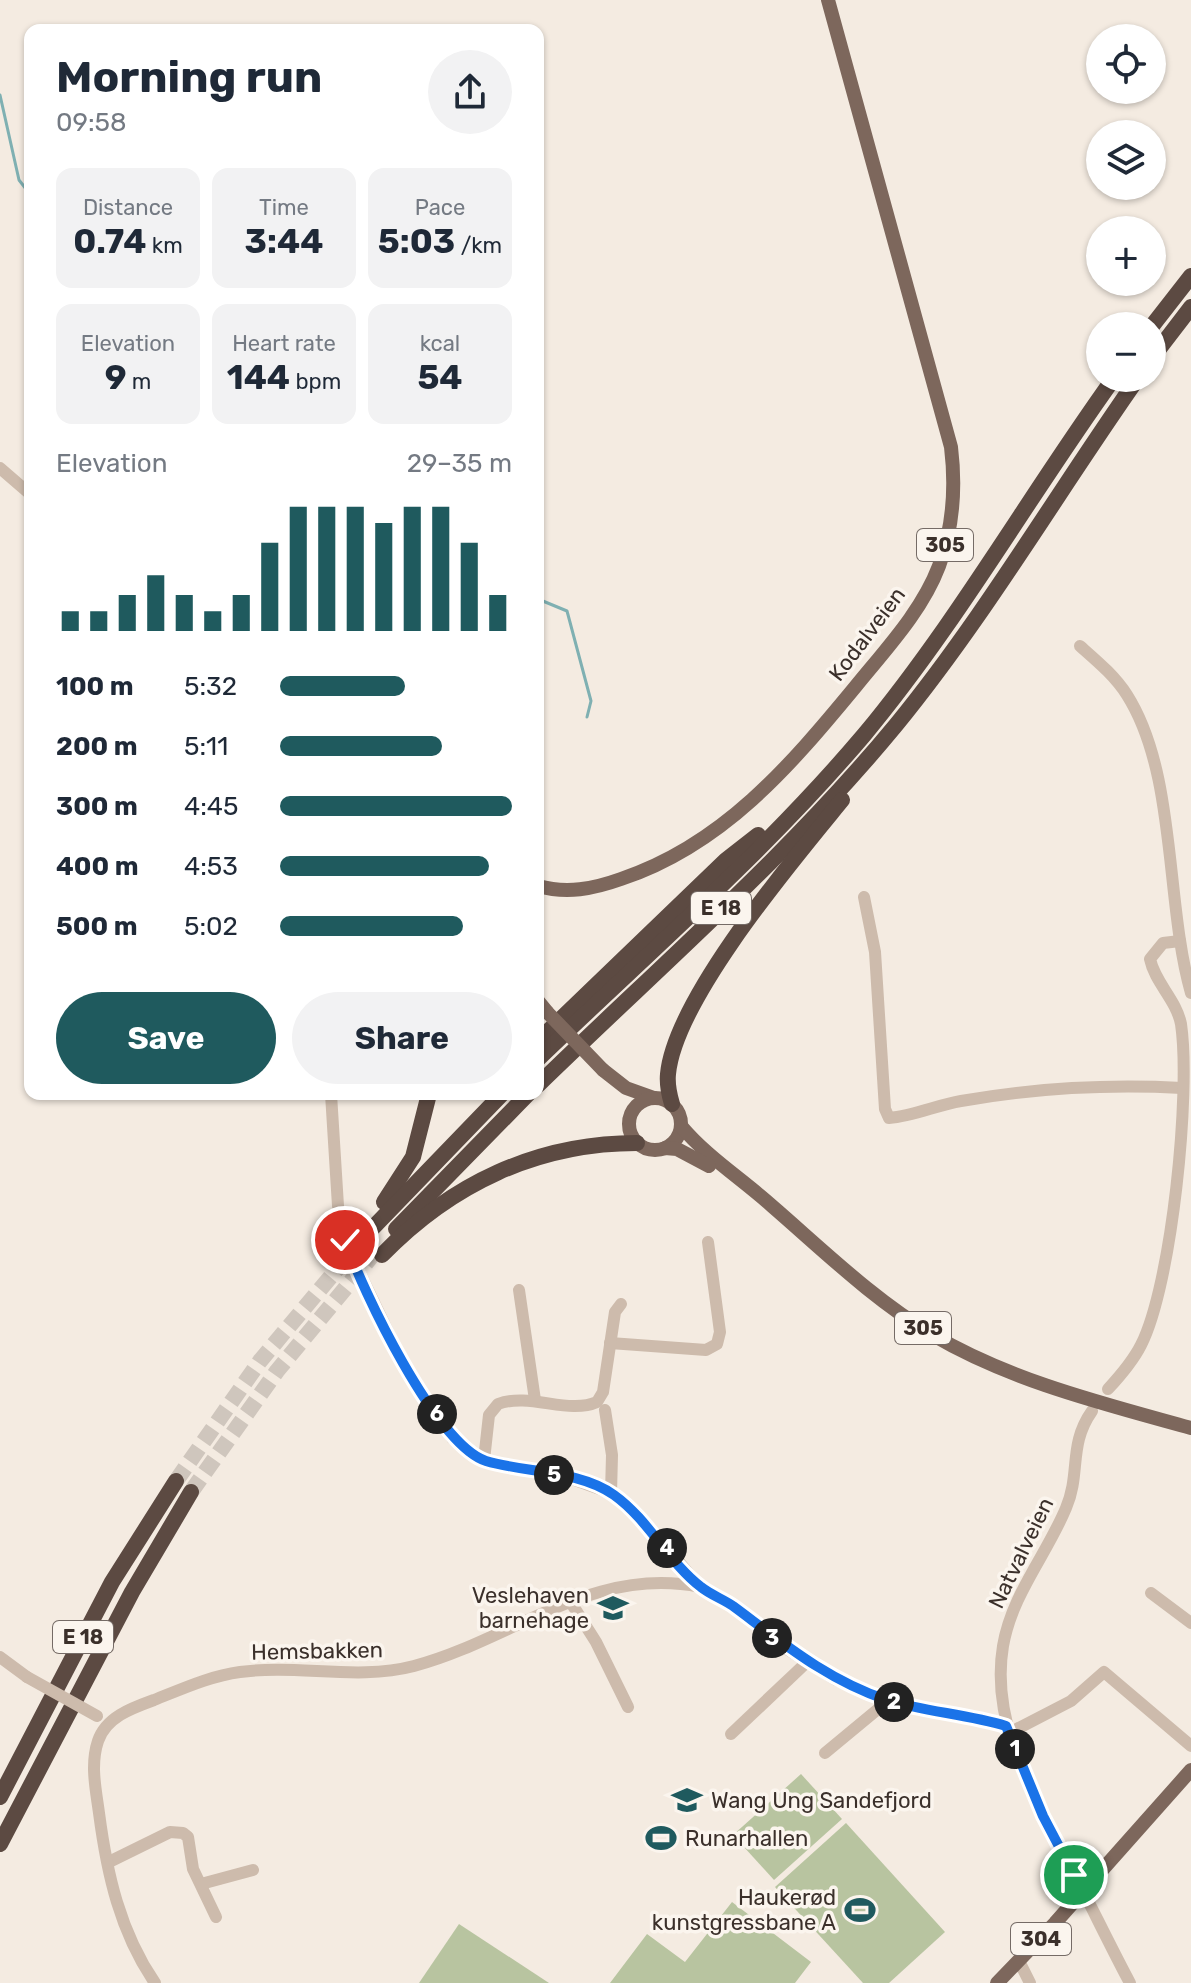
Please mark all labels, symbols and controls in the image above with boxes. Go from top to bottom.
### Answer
map controls [1086,24,1166,392]
button: locate [1086,24,1166,104]
button: share [428,50,512,134]
text: Morning run [56,51,322,103]
text: 09:58 [56,107,127,138]
button: layers [1086,120,1166,200]
text: Distance [83,194,173,221]
text: Time [259,194,309,221]
text: Pace [415,194,465,221]
button: + [1086,216,1166,296]
text: 0.74 [73,221,146,262]
text: 3:44 [245,221,323,262]
text: 5:03 [378,221,455,262]
text: km [146,232,183,259]
text: /km [455,232,502,259]
button: − [1086,312,1166,392]
text: Elevation [81,330,175,357]
text: Heart rate [232,330,336,357]
text: kcal [420,330,460,357]
text: 9 [105,357,126,398]
text: 144 [227,357,290,398]
text: 54 [417,357,463,398]
text: m [126,368,151,395]
text: bpm [290,368,341,395]
text: Elevation [56,448,167,479]
text: 29–35 m [407,448,512,479]
road number: 305 [917,529,973,561]
street label: Kodalveien [823,582,911,686]
text: 100 m [56,671,134,702]
text: 5:32 [184,671,237,702]
text: 200 m [56,731,138,762]
text: 5:11 [184,731,228,762]
text: 300 m [56,791,138,822]
text: 4:45 [184,791,238,822]
text: 400 m [56,851,138,882]
text: 4:53 [184,851,238,882]
road number: E 18 [691,892,751,924]
text: 500 m [56,911,138,942]
text: 5:02 [184,911,238,942]
button: Save [56,992,276,1084]
button: Share [292,992,512,1084]
pin [311,1206,379,1274]
icon: check [323,1218,367,1262]
road number: 305 [895,1312,951,1344]
pin: 6 [417,1394,457,1434]
text: 6 [430,1400,444,1427]
pin: 5 [534,1455,574,1495]
text: 5 [547,1461,561,1488]
street label: Natvalveien [983,1493,1059,1613]
pin: 4 [647,1528,687,1568]
text: 4 [659,1534,675,1561]
place label: Veslehaven barnehage [472,1582,589,1634]
school or university icon: Veslehaven barnehage [596,1591,630,1625]
pin: 3 [752,1618,792,1658]
road number: E 18 [53,1621,113,1653]
text: 3 [765,1624,779,1651]
street label: Hemsbakken [251,1636,383,1666]
pin: 2 [874,1682,914,1722]
text: 2 [887,1688,901,1715]
pin: 1 [995,1729,1035,1769]
text: 1 [1010,1735,1020,1762]
school or university icon: Wang Ung Sandefjord [670,1783,704,1817]
place label: Wang Ung Sandefjord [711,1787,932,1814]
sports icon: Runarhallen [644,1821,678,1855]
place label: Runarhallen [685,1825,808,1852]
pin [1040,1841,1108,1909]
icon: arrive [1052,1853,1096,1897]
place label: Haukerød kunstgressbane A [652,1884,836,1936]
sports icon: Haukerød kunstgressbane A [843,1893,877,1927]
road number: 304 [1011,1923,1071,1955]

